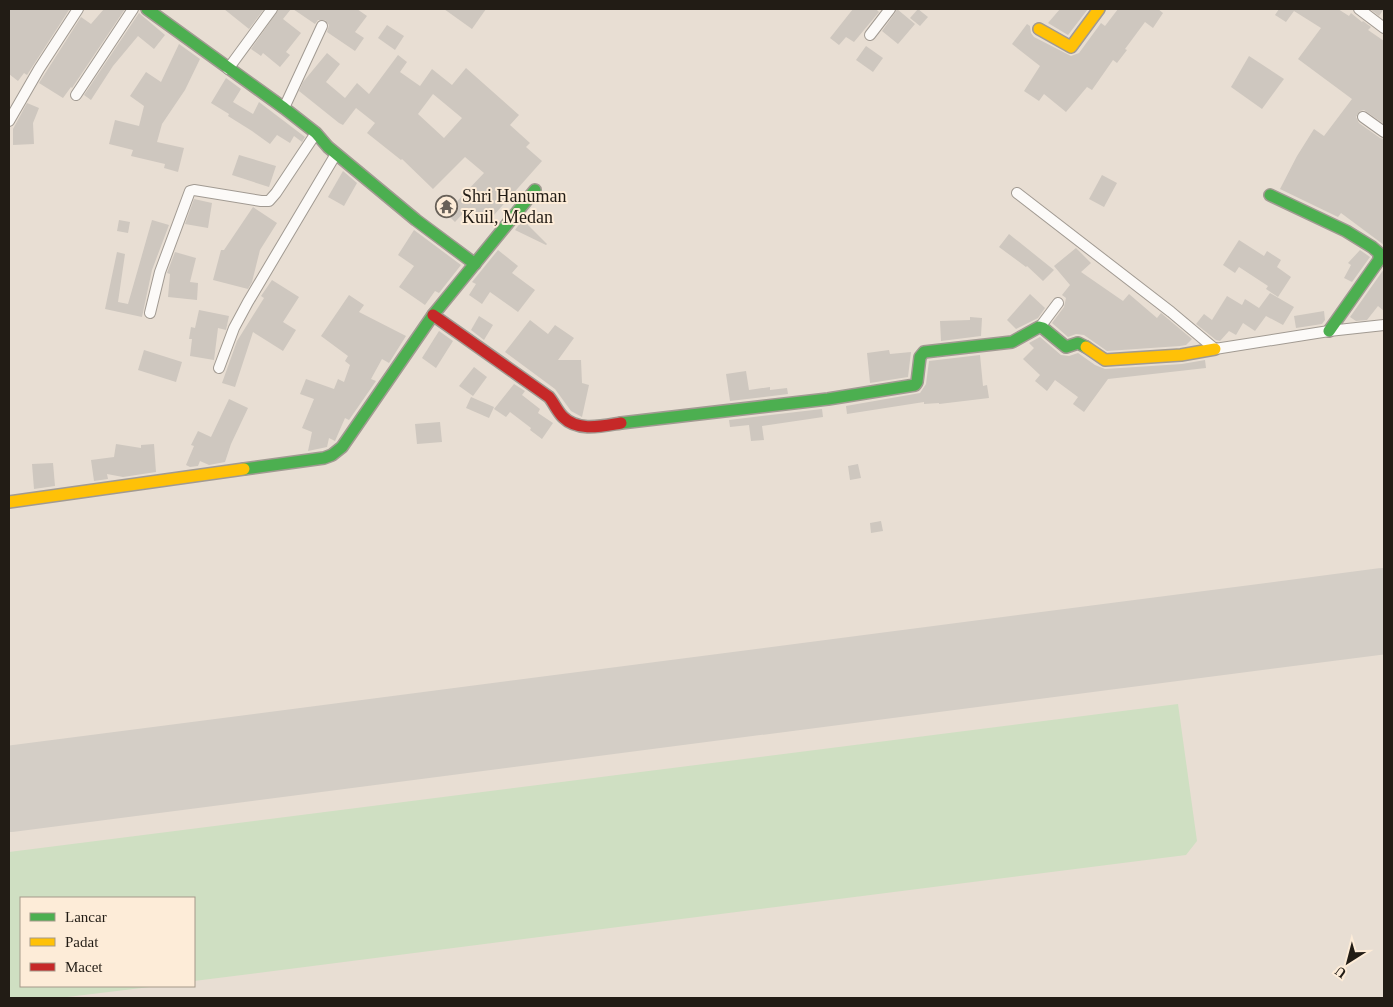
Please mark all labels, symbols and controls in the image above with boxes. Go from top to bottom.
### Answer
place label: Shri Hanuman Kuil, Medan [462,186,566,227]
temple icon: Shri Hanuman Kuil, Medan [434,194,458,218]
legend [20,897,195,987]
text: Lancar [65,909,107,925]
text: Padat [65,934,99,950]
north arrow [1323,937,1373,987]
text: Macet [65,959,103,975]
text: U [1332,963,1349,981]

